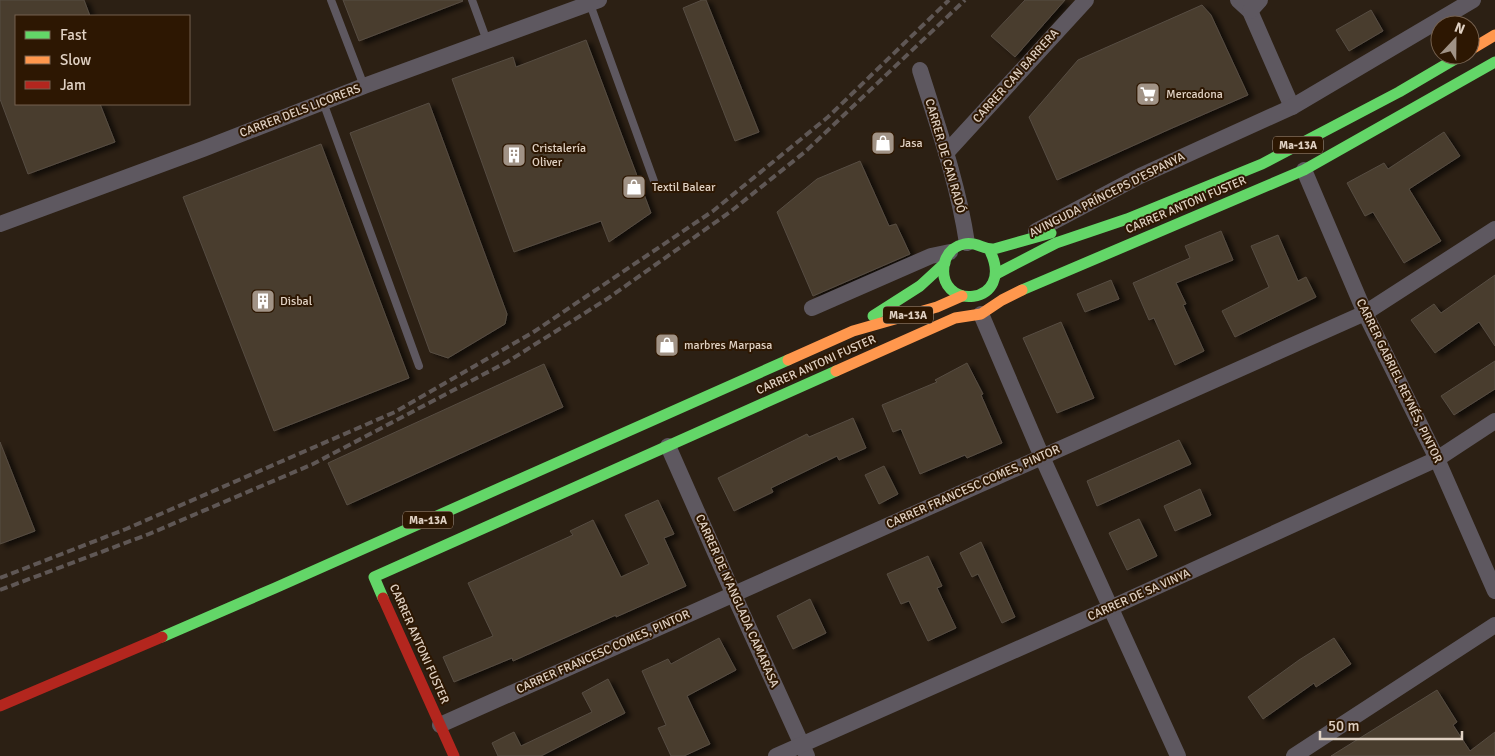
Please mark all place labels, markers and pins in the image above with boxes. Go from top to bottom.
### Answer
supermarket icon: Mercadona [1135,81,1161,107]
place label: Mercadona [1166,87,1223,102]
shop icon: Jasa [870,130,896,156]
place label: Jasa [900,136,922,151]
place label: Cristalería Oliver [532,141,586,170]
building icon: Cristalería Oliver [501,142,527,168]
shop icon: Textil Balear [621,174,647,200]
place label: Textil Balear [652,180,716,195]
building icon: Disbal [250,288,276,314]
place label: Disbal [280,294,313,309]
shop icon: marbres Marpasa [654,332,680,358]
place label: marbres Marpasa [684,338,772,353]

